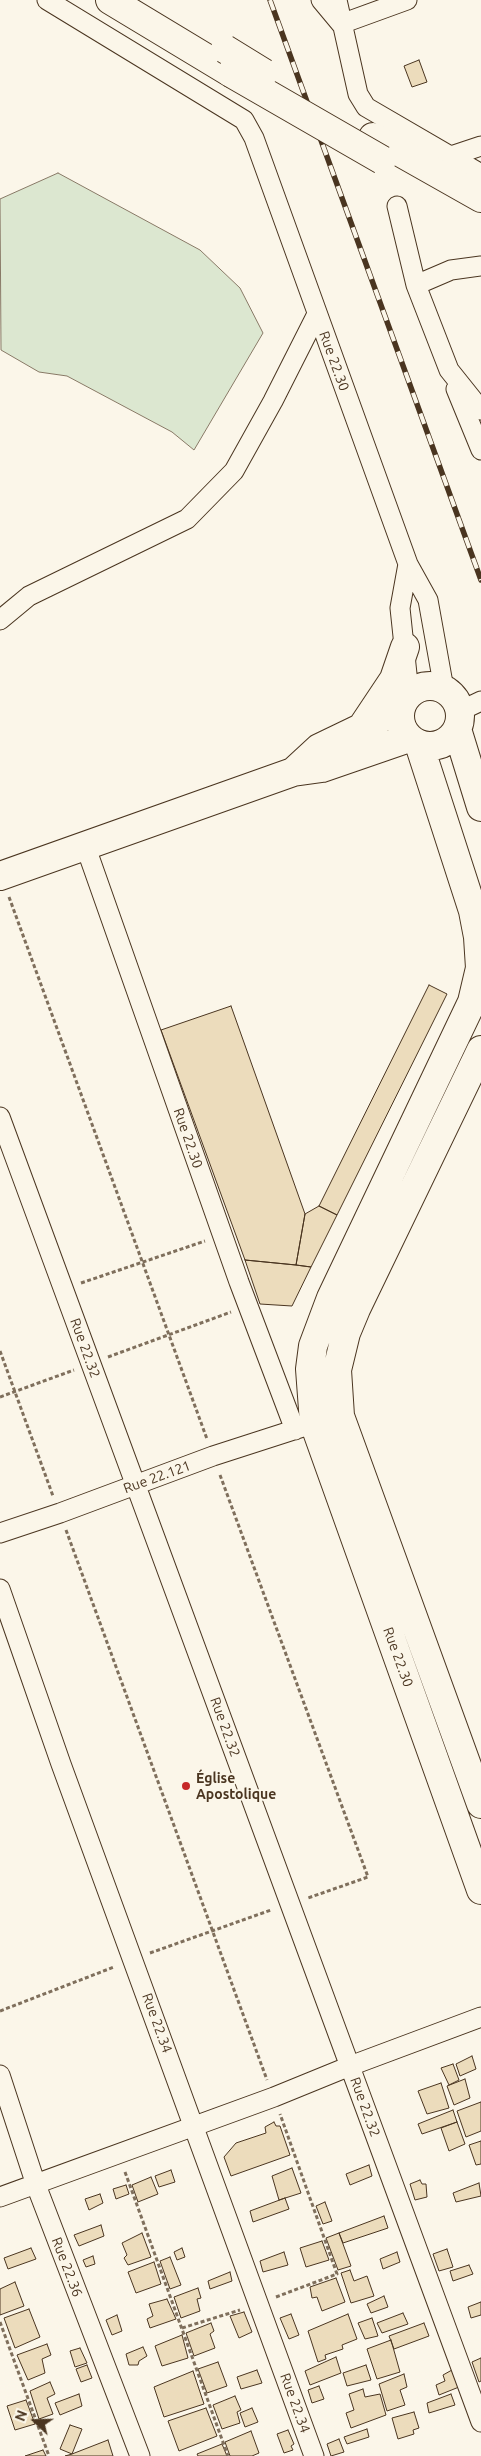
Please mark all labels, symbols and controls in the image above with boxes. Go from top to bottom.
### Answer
street label: Rue 22.30 [315,329,353,393]
street label: Rue 22.30 [170,1106,206,1170]
street label: Rue 22.32 [66,1316,104,1380]
street label: Rue 22.121 [121,1457,193,1497]
street label: Rue 22.30 [379,1625,417,1689]
street label: Rue 22.32 [206,1695,244,1759]
place label: Église Apostolique [196,1770,276,1802]
marker: Église Apostolique [180,1780,192,1792]
street label: Rue 22.34 [138,1991,176,2055]
street label: Rue 22.32 [346,2075,384,2139]
street label: Rue 22.36 [48,2235,86,2299]
street label: Rue 22.34 [276,2371,314,2435]
north arrow [10,2396,60,2446]
text: N [12,2408,30,2423]

